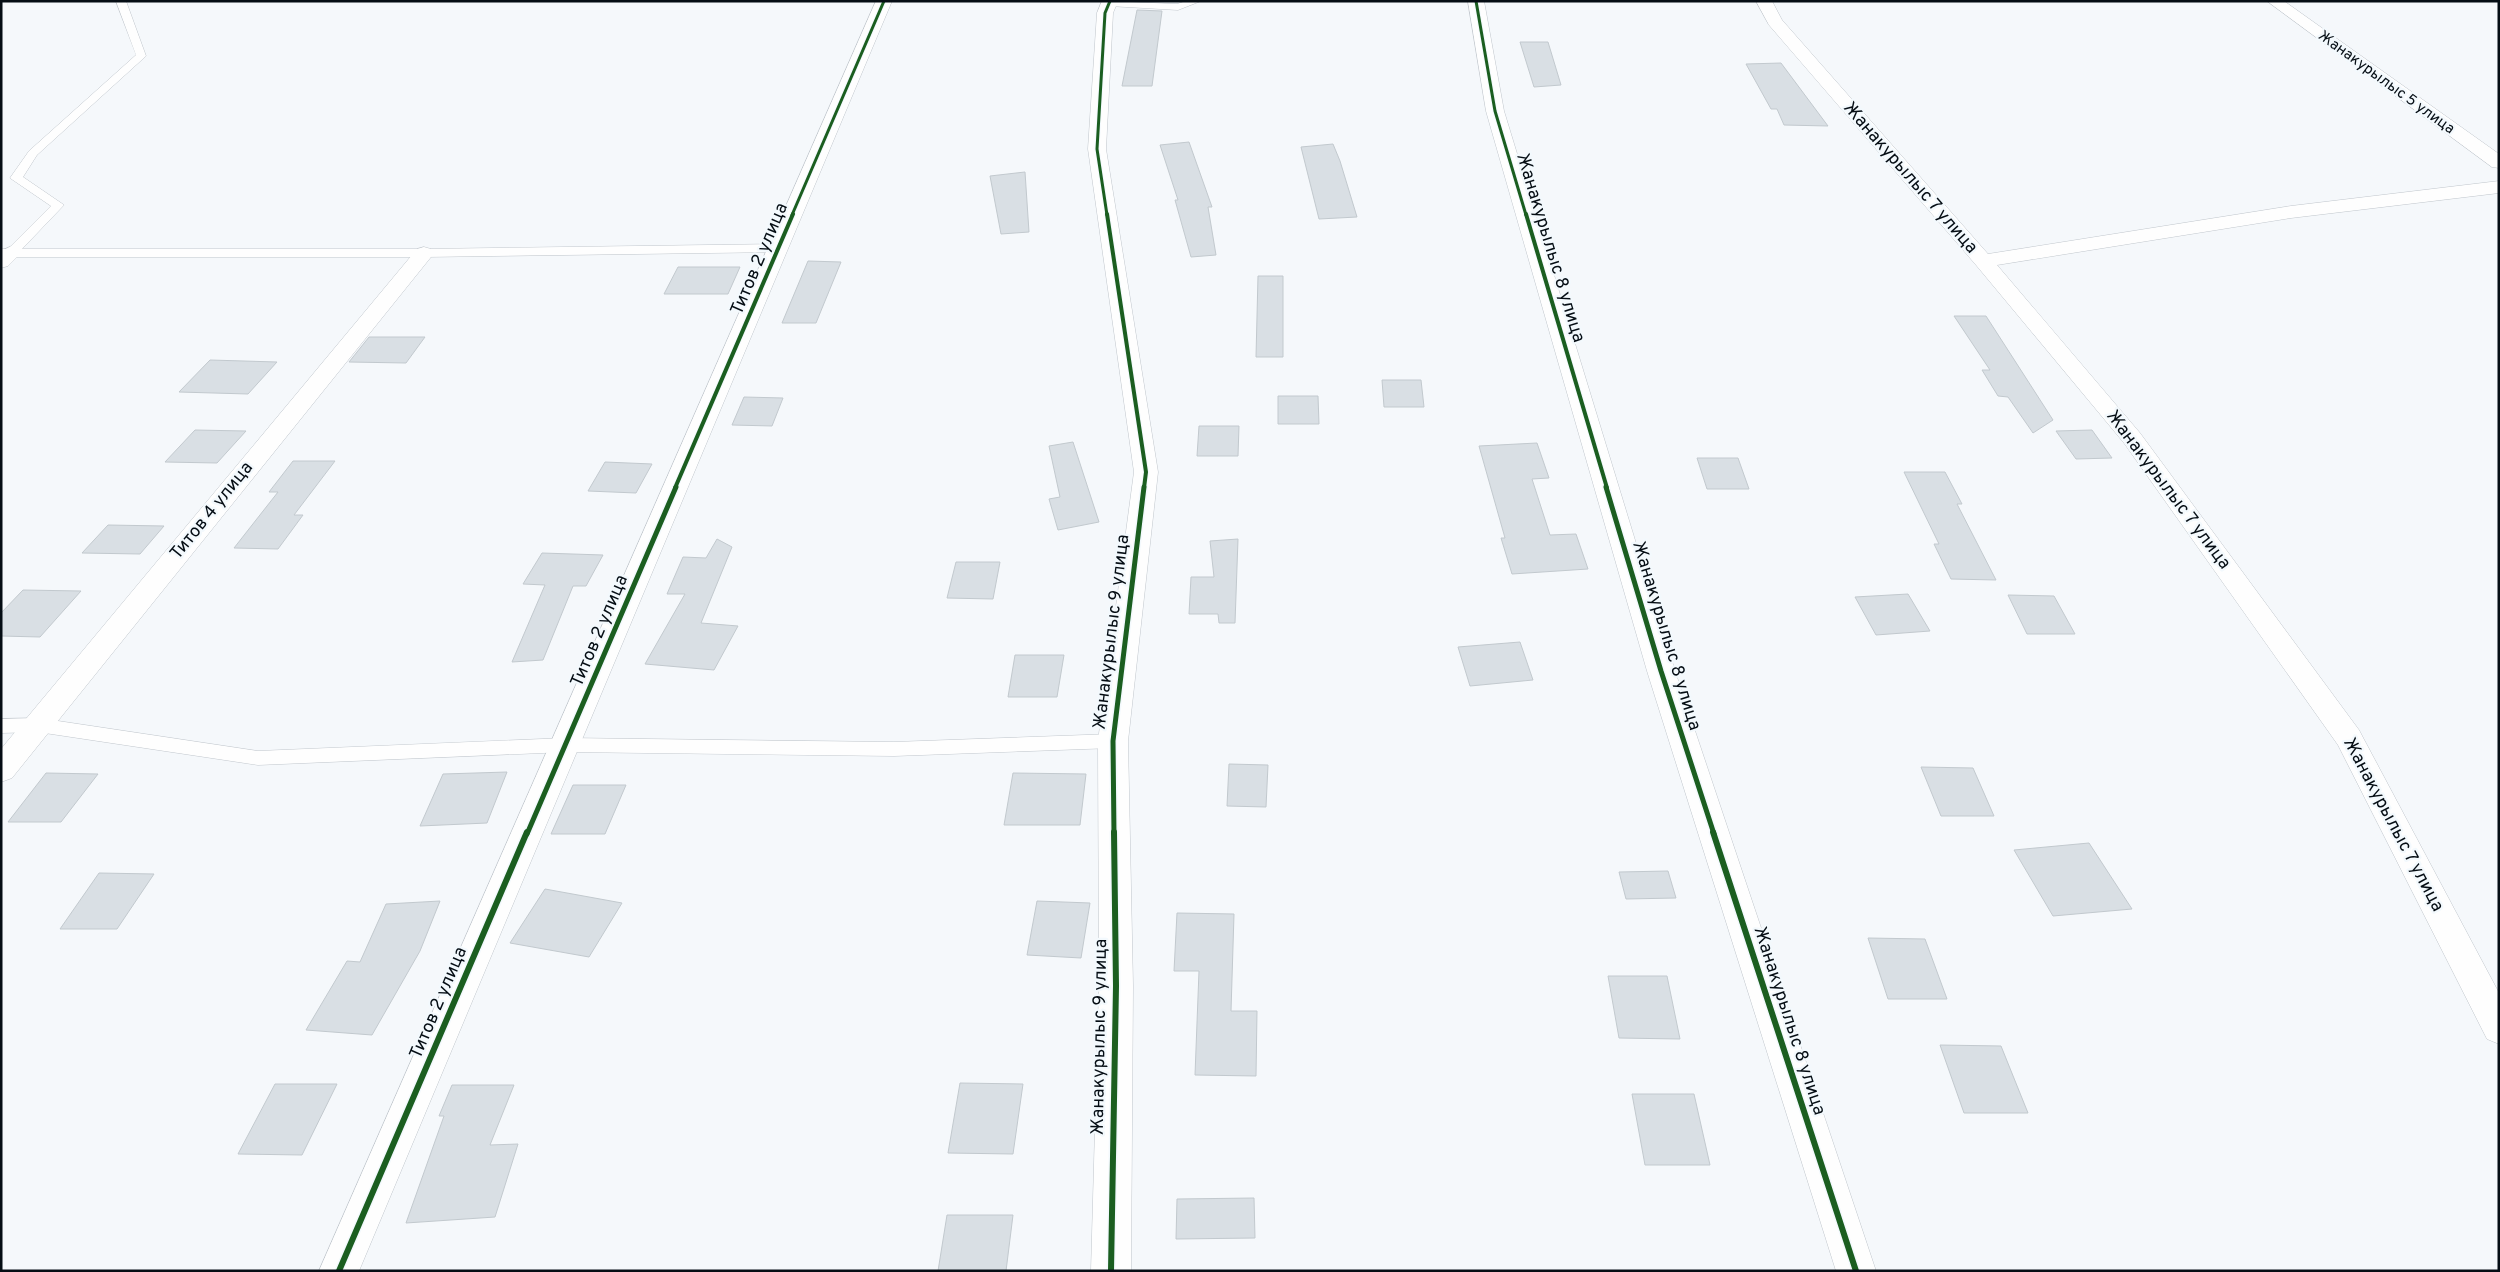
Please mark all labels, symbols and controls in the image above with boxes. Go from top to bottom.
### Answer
street label: Жанакурылыс 5 улица [2314,27,2458,139]
street label: Жанакурылыс 7 улица [1838,97,1982,259]
street label: Жанакурылыс 8 улица [1510,151,1590,345]
street label: Титов 2 улица [726,200,794,318]
street label: Жанакурылыс 7 улица [2101,406,2235,574]
street label: Титов 4 улица [165,457,259,565]
street label: Жанакурылыс 9 улица [1089,533,1135,731]
street label: Жанакурылыс 8 улица [1626,539,1706,733]
street label: Титов 2 улица [566,572,634,690]
street label: Жанакурылыс 7 улица [2337,734,2449,916]
street label: Жанакурылыс 8 улица [1748,924,1830,1118]
street label: Жанакурылыс 9 улица [1087,939,1113,1135]
street label: Титов 2 улица [405,944,473,1062]

